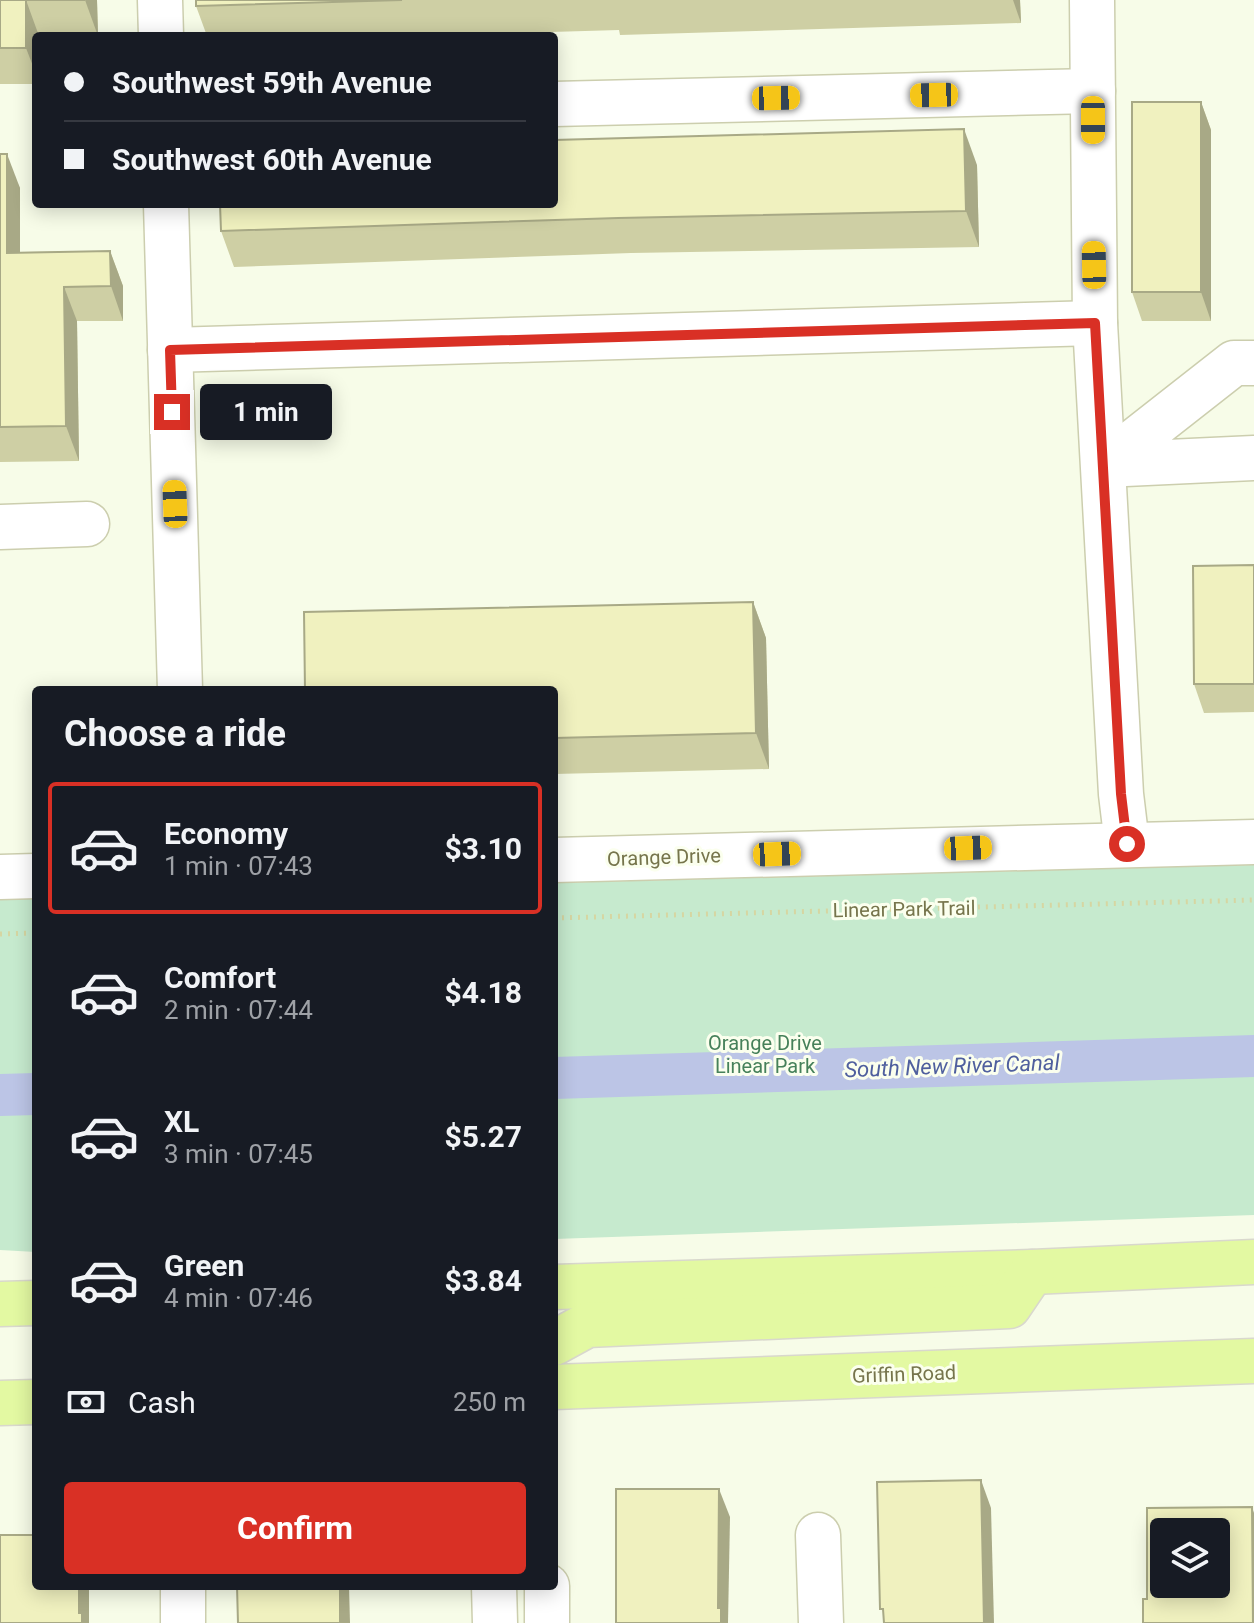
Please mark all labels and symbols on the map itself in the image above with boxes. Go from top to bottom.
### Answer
car [910,83,958,107]
car [752,86,800,110]
car [1081,96,1105,144]
car [1082,241,1106,289]
callout: 1 min [200,384,332,440]
route end [154,394,190,430]
car [162,480,188,528]
route start [1109,826,1145,862]
car [944,835,992,861]
car [753,841,801,867]
street label: Orange Drive [607,843,721,871]
street label: Linear Park Trail [832,896,976,922]
park label: Orange Drive Linear Park [708,1031,822,1078]
water label: South New River Canal [844,1050,1061,1082]
street label: Griffin Road [851,1360,957,1388]

